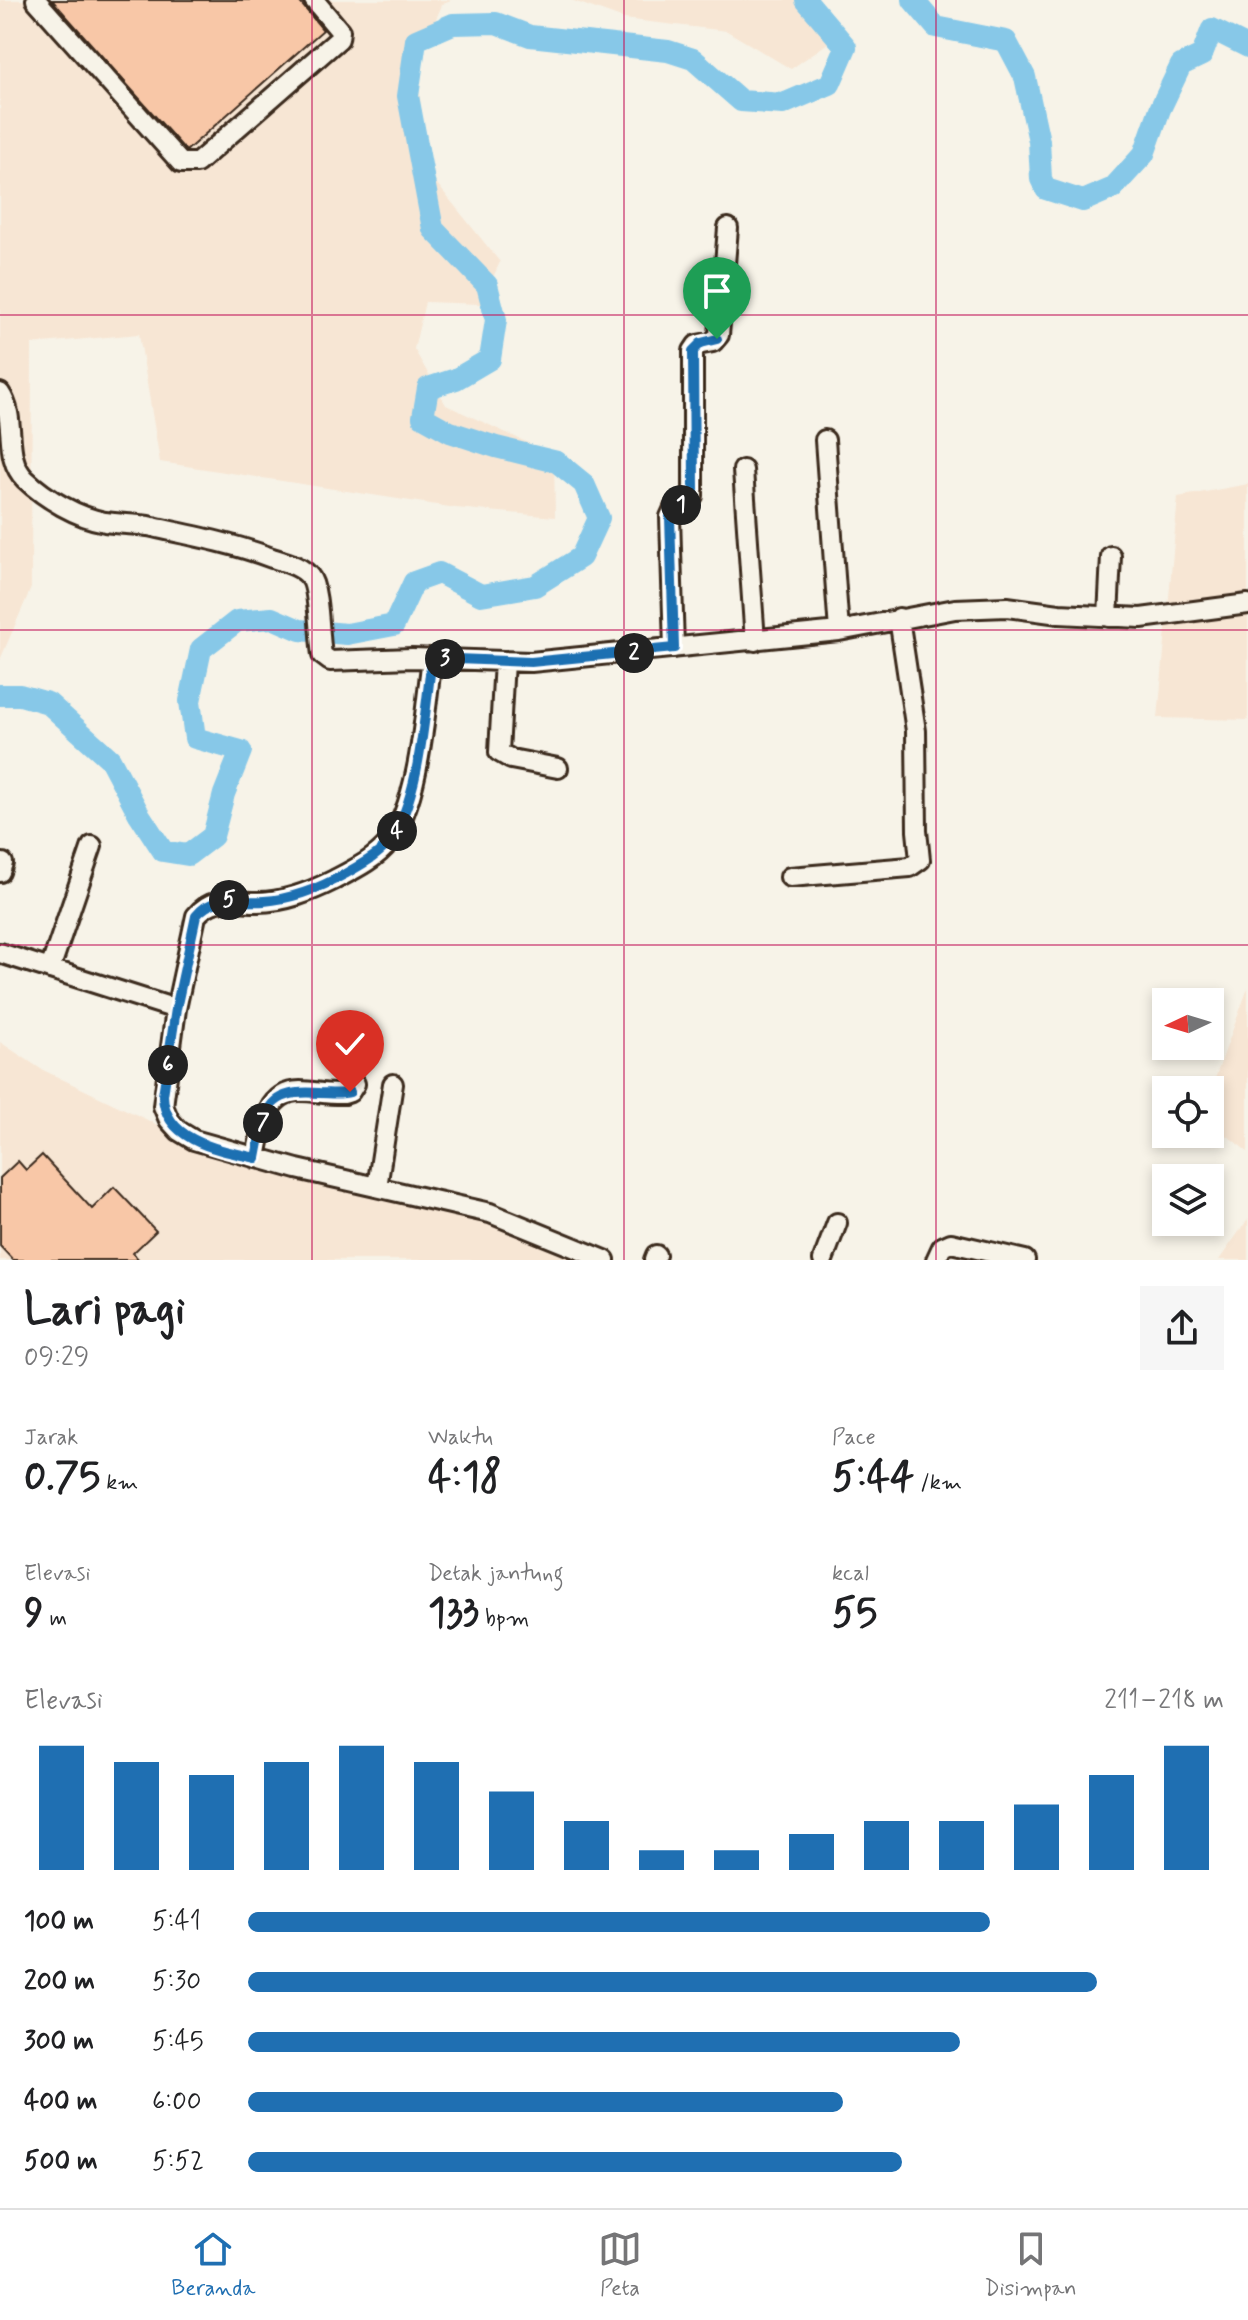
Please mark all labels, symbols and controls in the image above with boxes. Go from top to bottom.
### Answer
pin [683,257,751,339]
icon: arrive [695,269,739,313]
pin: 1 [661,485,701,525]
text: 1 [676,491,686,519]
pin: 2 [614,633,654,673]
pin: 3 [425,639,465,679]
text: 2 [629,639,639,667]
text: 3 [440,645,450,673]
pin: 4 [377,811,417,851]
text: 4 [391,817,403,845]
pin: 5 [209,880,249,920]
text: 5 [222,886,236,914]
north arrow [1152,988,1224,1060]
map controls [1152,988,1224,1236]
pin [316,1010,384,1092]
icon: check [328,1022,372,1066]
pin: 6 [148,1045,188,1085]
text: 6 [162,1051,174,1079]
button: locate [1152,1076,1224,1148]
pin: 7 [243,1103,283,1143]
text: 7 [256,1109,270,1137]
button: layers [1152,1164,1224,1236]
text: Lari pagi [24,1282,185,1340]
button: share [1140,1286,1224,1370]
text: 09:29 [24,1341,89,1375]
text: Jarak [24,1424,78,1452]
text: Waktu [428,1424,493,1452]
text: Pace [832,1424,876,1452]
text: 0.75 [24,1452,100,1504]
text: 4:18 [428,1452,502,1504]
text: 5:44 [832,1452,914,1504]
text: km [100,1469,138,1497]
text: /km [914,1469,962,1497]
text: Elevasi [24,1560,90,1588]
text: Detak jantung [428,1560,564,1588]
text: kcal [832,1560,869,1588]
text: 9 [24,1588,44,1640]
text: 133 [428,1588,479,1640]
text: 55 [832,1588,877,1640]
text: m [44,1605,67,1633]
text: bpm [479,1605,529,1633]
text: Elevasi [24,1684,103,1718]
text: 211–218 m [1104,1684,1224,1718]
text: 100 m [24,1905,94,1939]
text: 5:41 [152,1905,201,1939]
text: 200 m [24,1965,95,1999]
text: 5:30 [152,1965,201,1999]
text: 300 m [24,2025,94,2059]
text: 5:45 [152,2025,204,2059]
text: 400 m [24,2085,97,2119]
text: 6:00 [152,2085,202,2119]
text: 500 m [24,2145,98,2179]
text: 5:52 [152,2145,204,2179]
tab: Beranda [171,2227,256,2303]
tab: Peta [598,2227,642,2303]
tab: Disimpan [984,2227,1077,2303]

